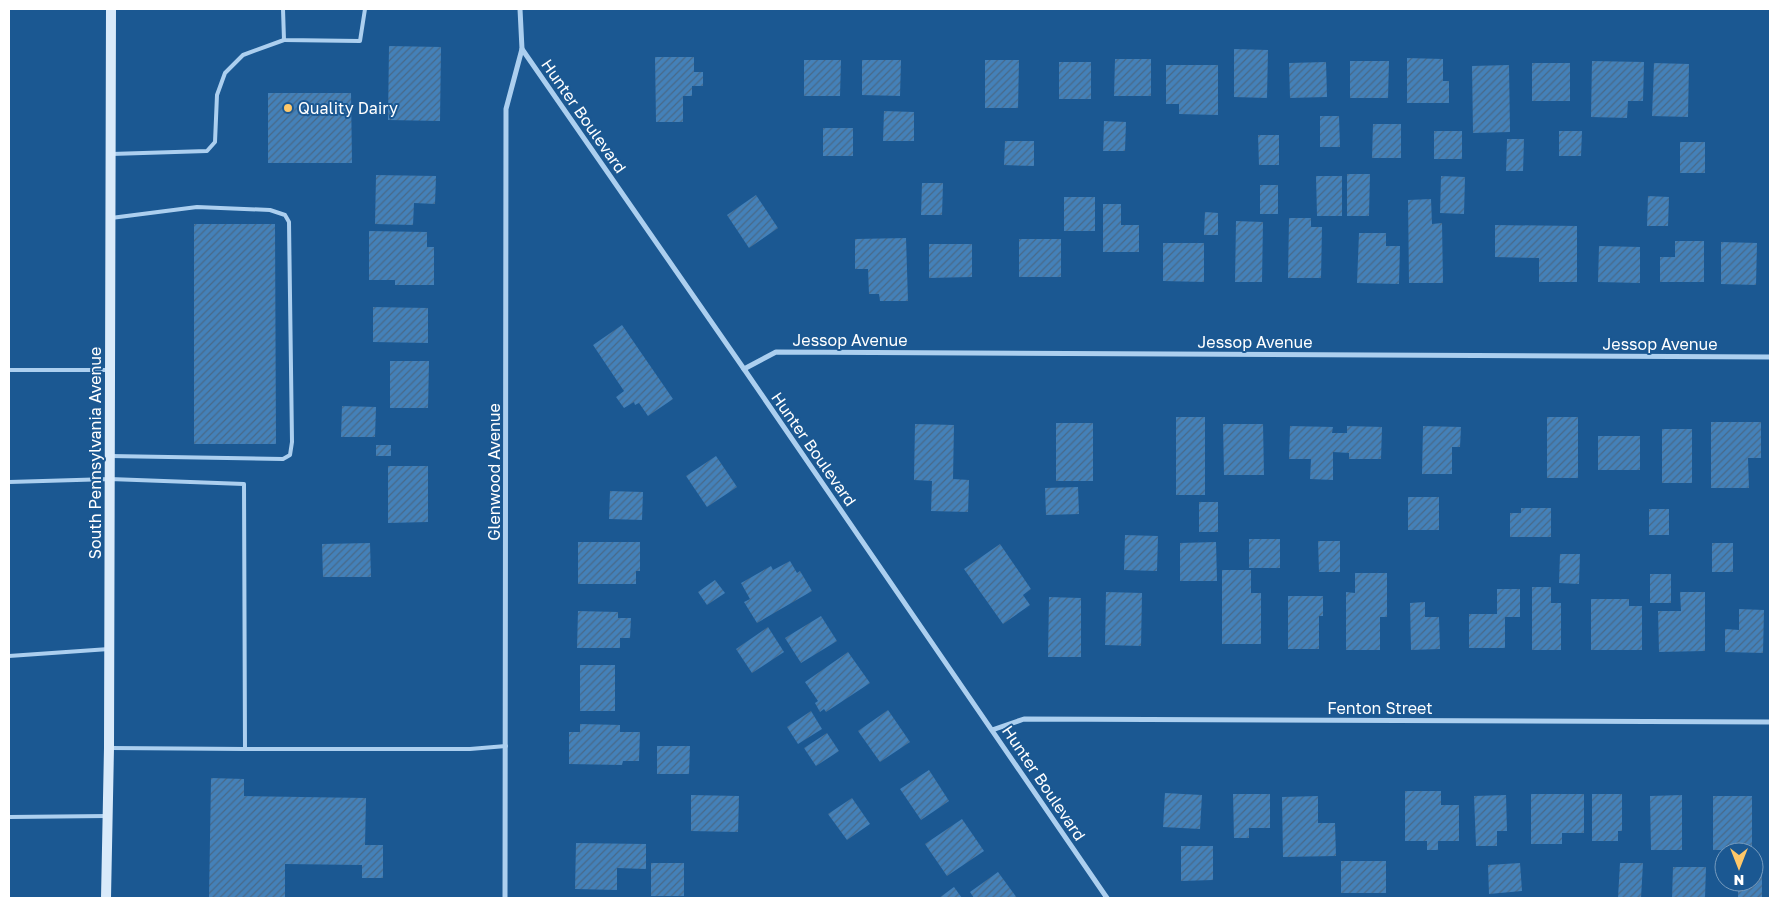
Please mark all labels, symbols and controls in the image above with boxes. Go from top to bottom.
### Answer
street label: Hunter Boulevard [537,55,631,177]
place label: Quality Dairy [298,98,398,118]
marker: Quality Dairy [282,102,294,114]
street label: Jessop Avenue [792,330,908,350]
street label: Jessop Avenue [1197,332,1313,352]
street label: Jessop Avenue [1602,334,1718,354]
street label: South Pennsylvania Avenue [85,347,105,559]
street label: Hunter Boulevard [767,388,861,510]
street label: Glenwood Avenue [484,403,504,541]
street label: Fenton Street [1327,698,1433,718]
street label: Hunter Boulevard [998,722,1090,844]
north arrow [1714,842,1764,892]
text: N [1734,872,1744,889]

